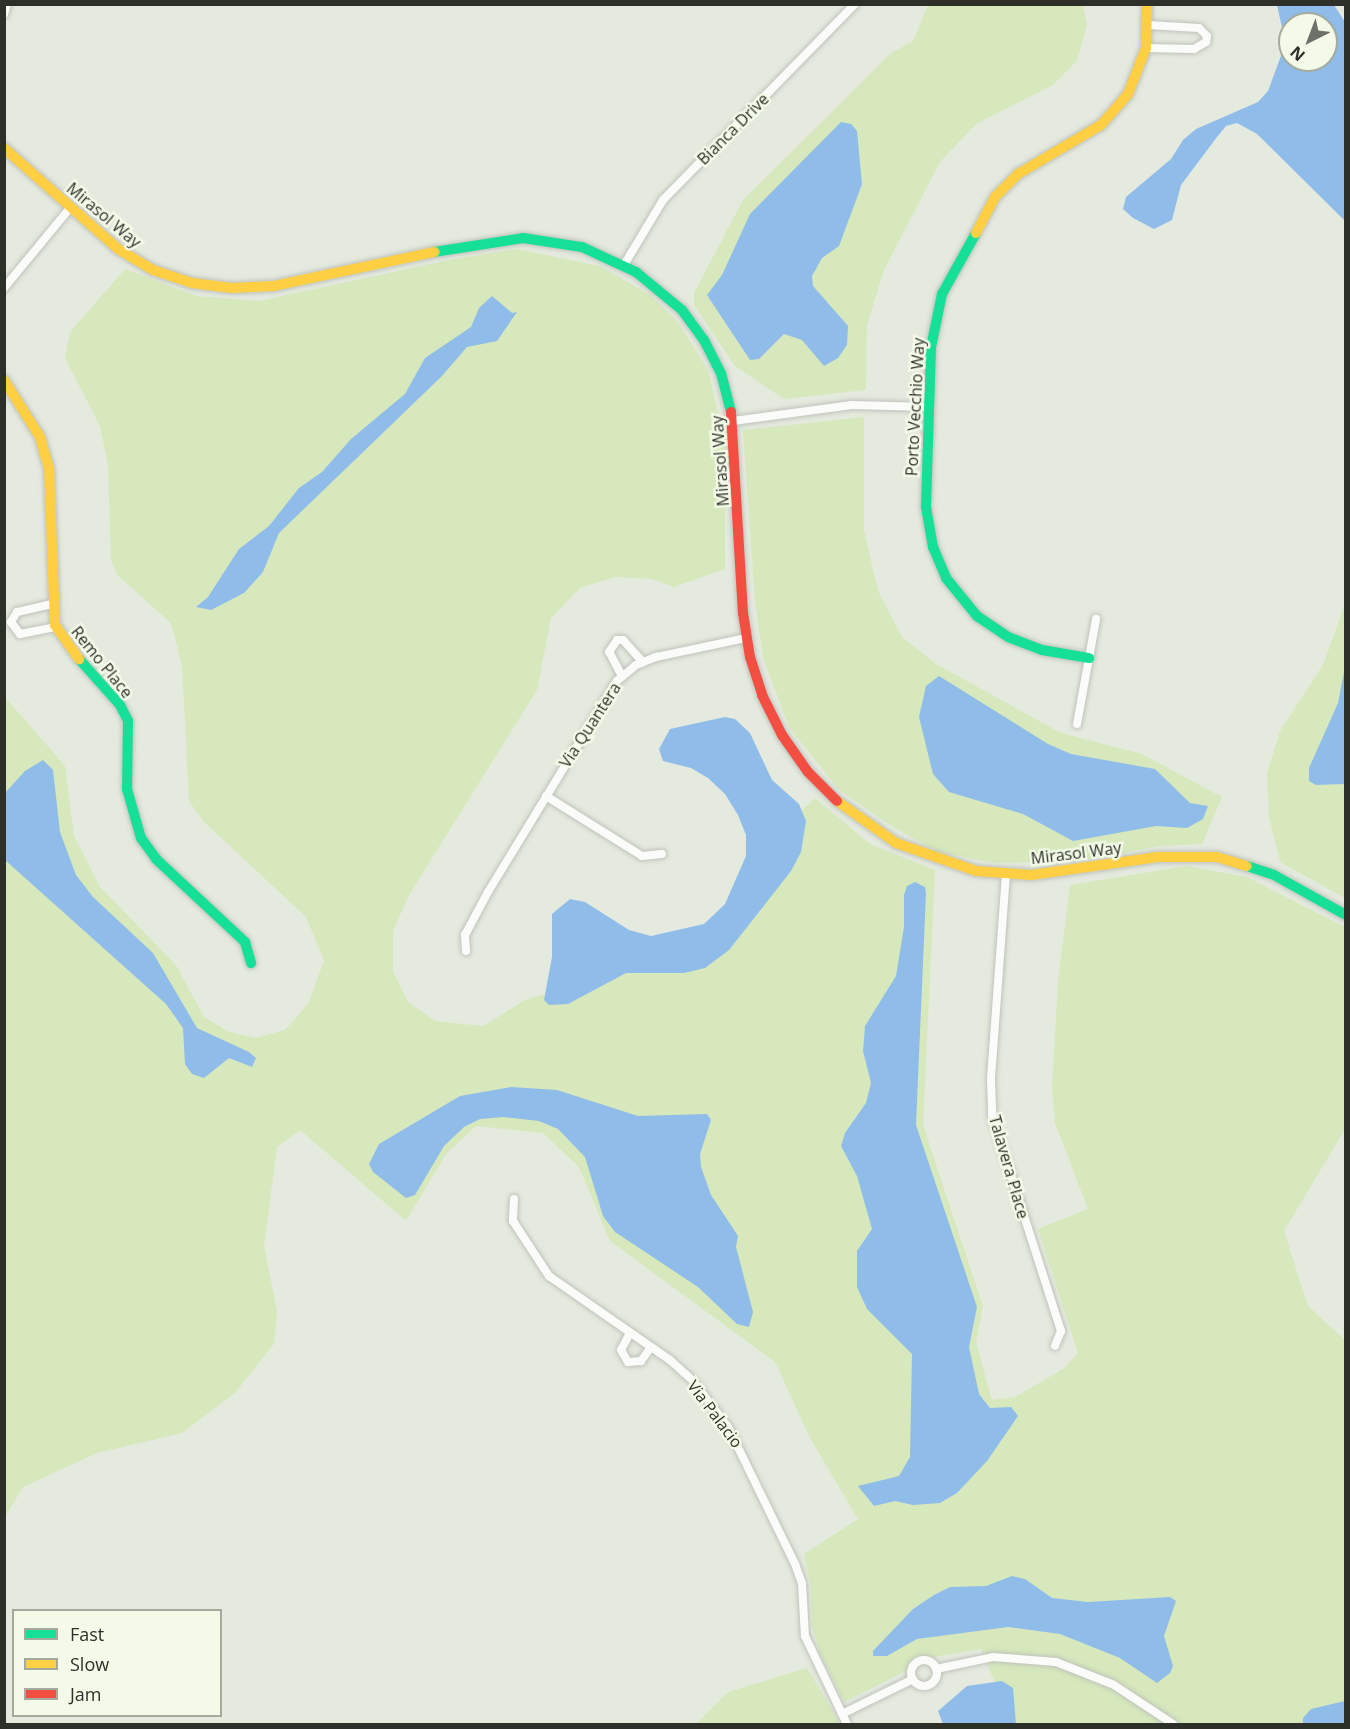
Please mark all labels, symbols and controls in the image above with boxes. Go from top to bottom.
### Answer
north arrow [1278,12,1338,72]
text: N [1285,41,1309,66]
street label: Bianca Drive [693,89,773,169]
street label: Mirasol Way [63,178,145,252]
street label: Porto Vecchio Way [902,337,928,477]
street label: Mirasol Way [707,415,733,507]
street label: Remo Place [67,622,137,702]
street label: Via Quantera [555,679,625,771]
street label: Mirasol Way [1030,838,1122,868]
street label: Talavera Place [985,1113,1033,1221]
street label: Via Palacio [683,1377,747,1451]
legend [12,1609,222,1717]
text: Fast [70,1622,104,1646]
text: Slow [70,1652,109,1676]
text: Jam [70,1682,102,1706]

